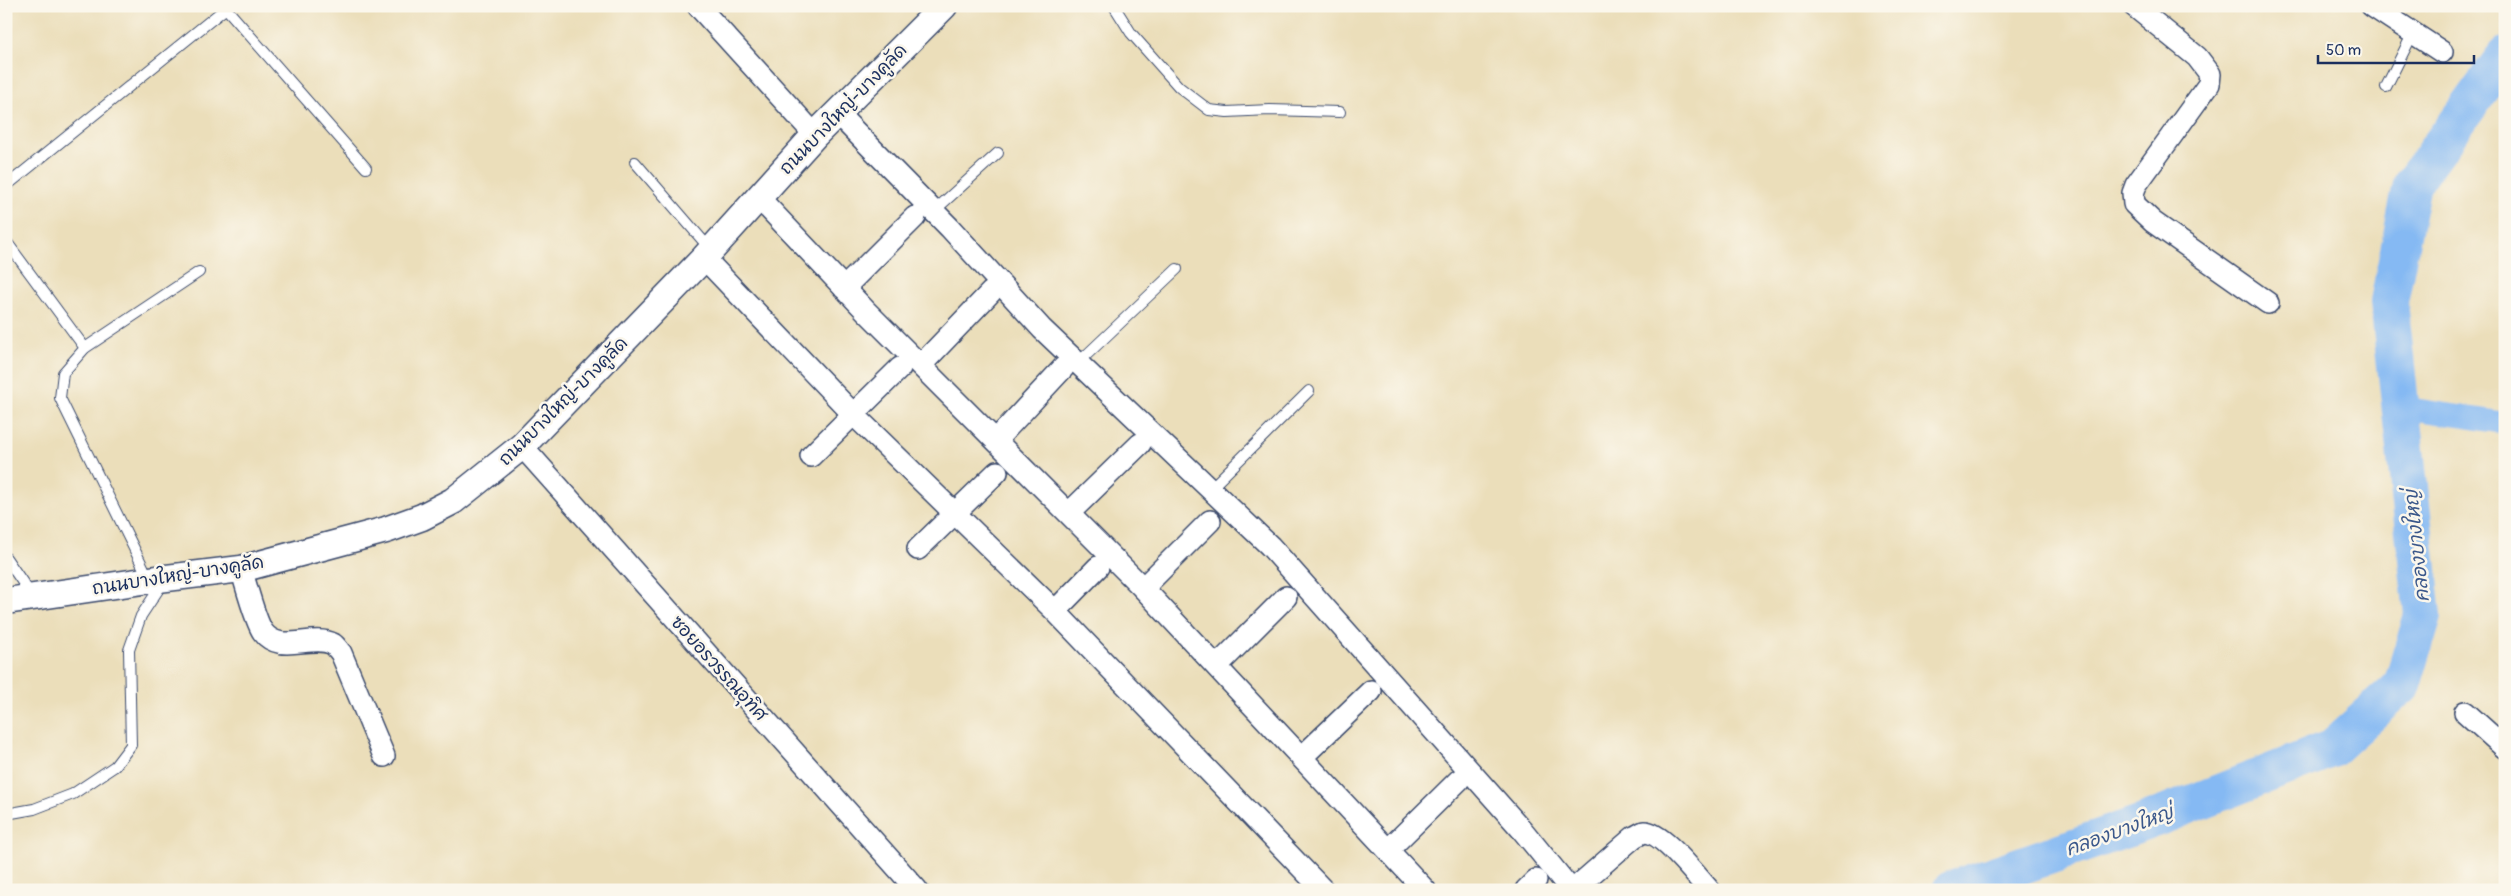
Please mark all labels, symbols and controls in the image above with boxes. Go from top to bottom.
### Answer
scale bar [2318,32,2475,64]
street label: ถนนบางใหญ่-บางคูลัด [773,38,913,181]
text: 50 m [2326,41,2361,60]
street label: ถนนบางใหญ่-บางคูลัด [493,331,634,472]
water label: คลองบางใหญ่ [2398,484,2435,603]
street label: ถนนบางใหญ่-บางคูลัด [90,549,266,602]
street label: ซอยอรวรรณอุทิศ [664,611,773,728]
water label: คลองบางใหญ่ [2062,798,2180,862]

